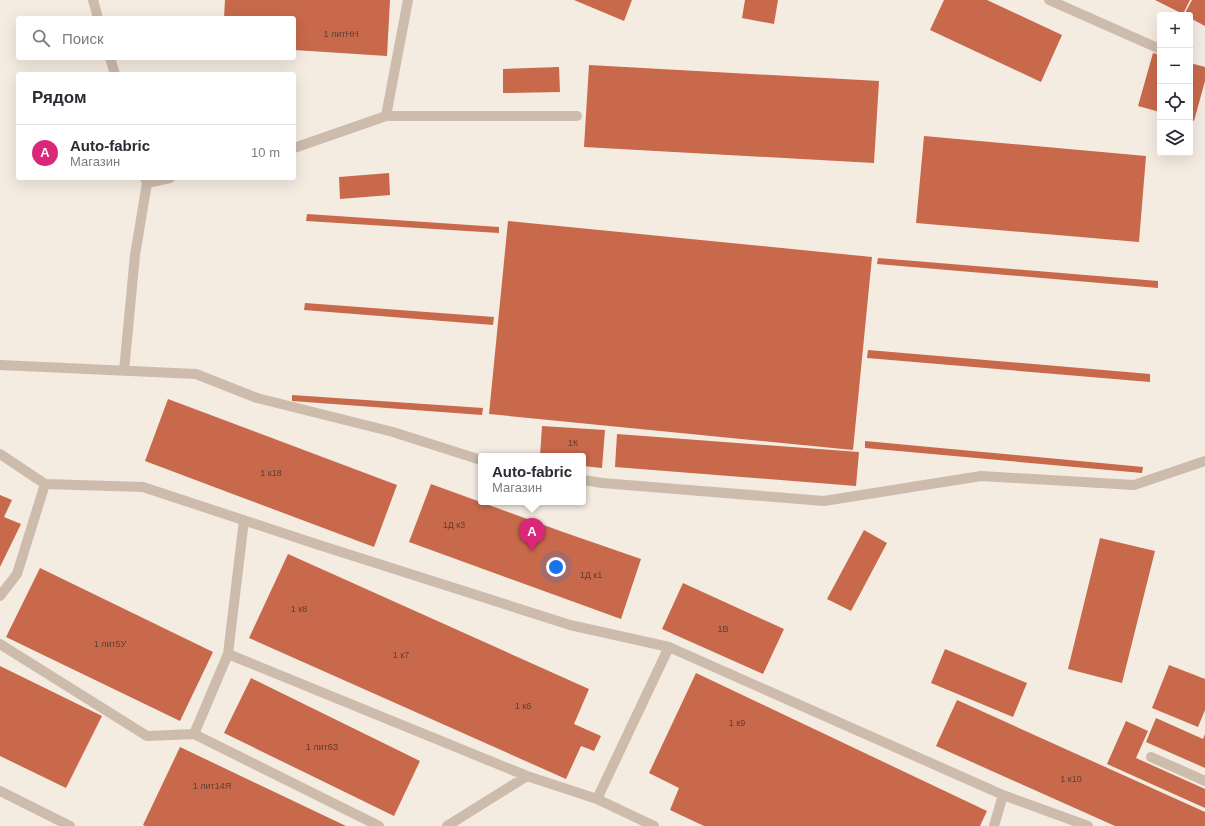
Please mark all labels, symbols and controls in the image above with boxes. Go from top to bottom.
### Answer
map controls [1157,12,1193,156]
button: + [1157,12,1193,48]
search box [16,16,296,60]
icon: search [30,27,52,49]
house number: 1 литНН [324,29,358,39]
text: Поиск [62,30,104,47]
button: − [1157,48,1193,84]
button: locate [1157,84,1193,120]
text: Рядом [32,88,87,107]
button: layers [1157,120,1193,156]
text: Auto-fabric [70,137,150,154]
text: A [40,145,50,160]
text: 10 m [251,145,280,160]
text: Магазин [70,154,120,169]
house number: 1К [568,438,579,448]
popup [478,453,586,505]
text: Auto-fabric [492,463,572,480]
house number: 1 к18 [260,468,282,478]
text: Магазин [492,480,542,495]
pin: A [519,518,545,551]
house number: 1Д к3 [443,520,465,530]
your location [546,557,566,577]
house number: 1Д к1 [580,570,602,580]
house number: 1 к8 [291,604,307,614]
house number: 1В [717,624,729,634]
house number: 1 лит5У [94,639,127,649]
house number: 1 к7 [393,650,409,660]
house number: 1 к6 [515,701,531,711]
house number: 1 к9 [729,718,745,728]
house number: 1 лит6З [306,742,338,752]
house number: 1 к10 [1060,774,1082,784]
house number: 1 лит14Я [193,781,231,791]

